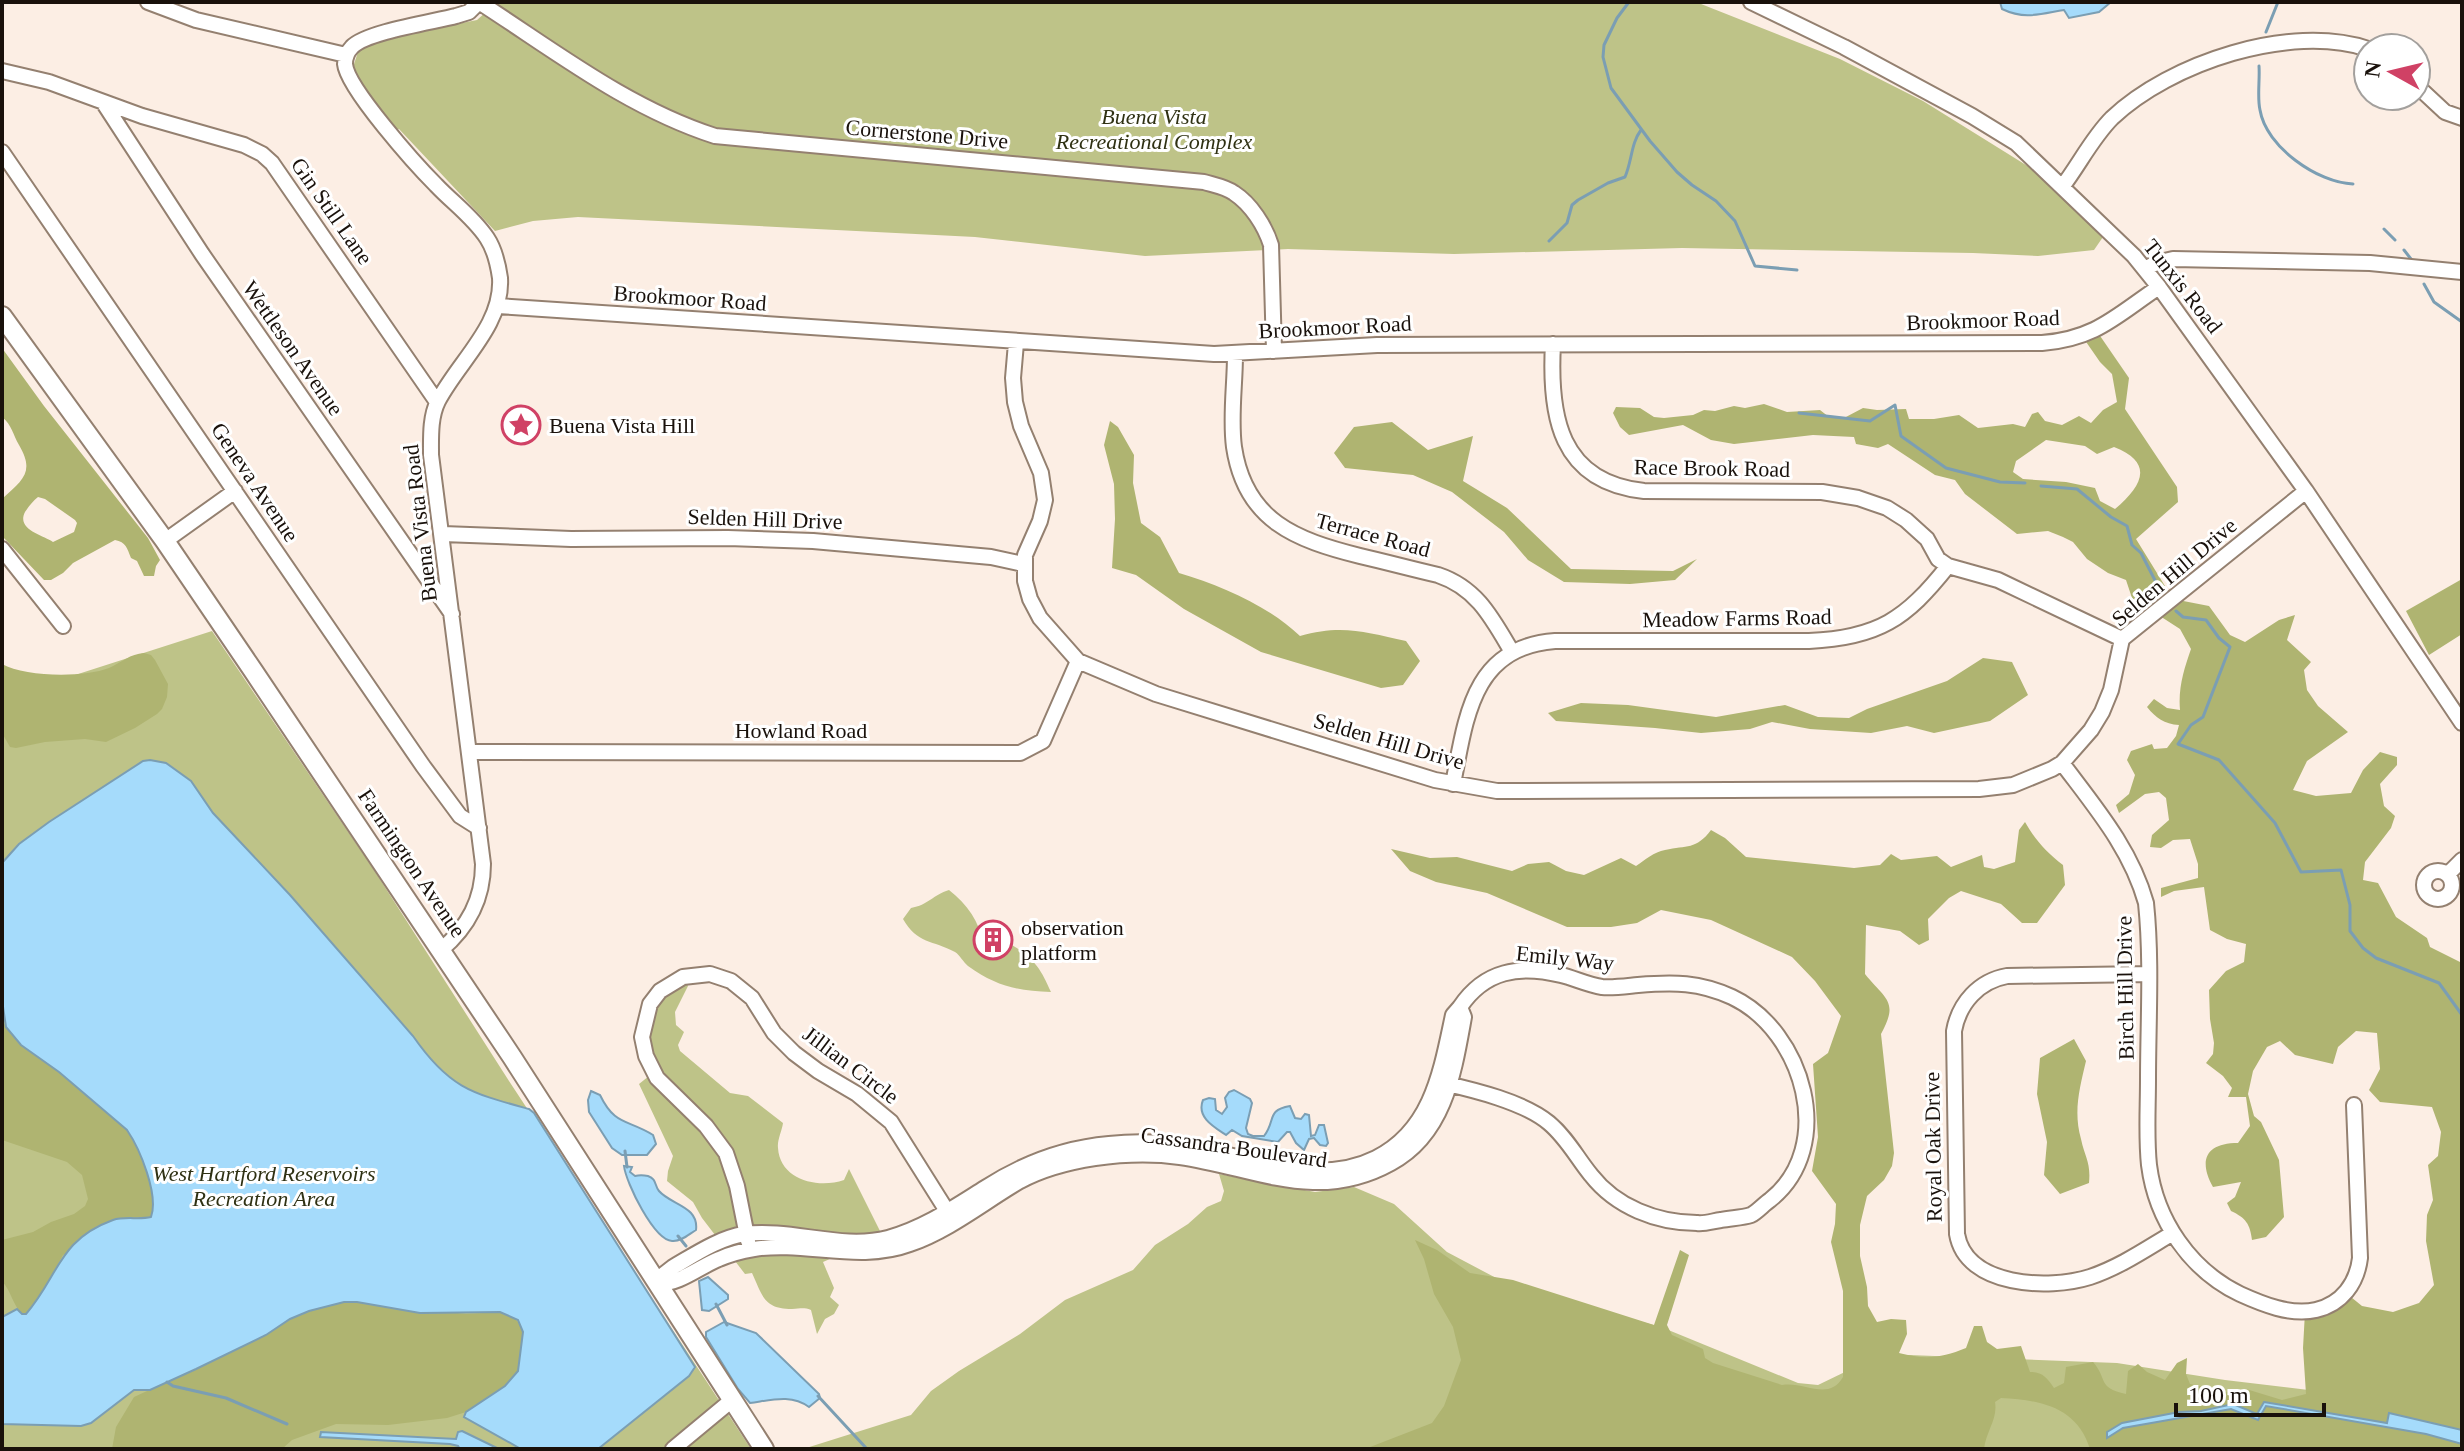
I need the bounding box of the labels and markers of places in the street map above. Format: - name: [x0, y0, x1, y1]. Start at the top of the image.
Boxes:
- place icon: Buena Vista Hill: [500, 404, 542, 446]
- place label: Buena Vista Hill: [549, 413, 695, 438]
- place label: observation platform: [1021, 915, 1124, 965]
- building icon: observation platform: [972, 919, 1014, 961]

